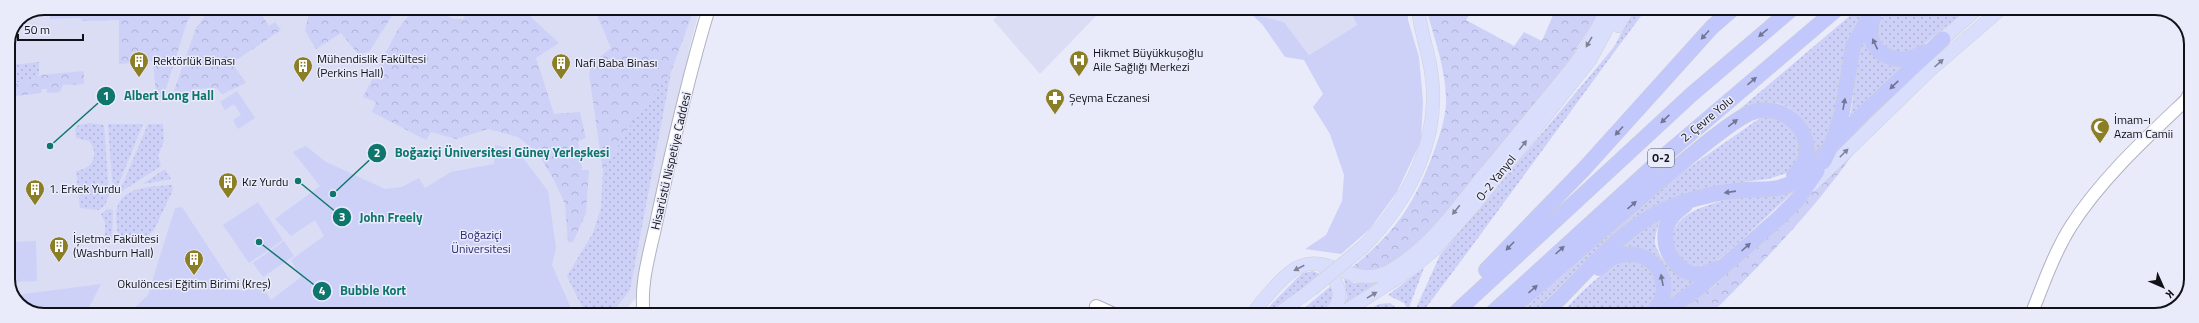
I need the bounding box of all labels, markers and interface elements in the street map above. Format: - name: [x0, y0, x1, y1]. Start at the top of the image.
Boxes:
- scale bar: [18, 16, 83, 42]
- text: 50 m: [24, 20, 50, 39]
- one-way arrow: [1701, 29, 1710, 40]
- one-way arrow: [1758, 29, 1768, 38]
- one-way arrow: [1586, 36, 1593, 48]
- one-way arrow: [1872, 38, 1878, 49]
- place label: Hikmet Büyükkuşoğlu Aile Sağlığı Merkezi: [1093, 43, 1203, 76]
- place label: Mühendislik Fakültesi (Perkins Hall): [317, 49, 426, 82]
- hospital icon: Hikmet Büyükkuşoğlu Aile Sağlığı Merkezi: [1068, 49, 1090, 77]
- building icon: Rektörlük Binası: [128, 50, 150, 78]
- place label: Rektörlük Binası: [153, 51, 235, 70]
- building icon: Nafi Baba Binası: [550, 52, 572, 80]
- place label: Nafi Baba Binası: [575, 53, 657, 72]
- building icon: Mühendislik Fakültesi (Perkins Hall): [292, 55, 314, 83]
- one-way arrow: [1933, 59, 1944, 68]
- one-way arrow: [1746, 76, 1757, 85]
- one-way arrow: [1889, 80, 1899, 90]
- callout: Albert Long Hall: [96, 83, 222, 108]
- text: Albert Long Hall: [124, 85, 214, 105]
- text: 1: [103, 86, 109, 105]
- pharmacy icon: Şeyma Eczanesi: [1044, 87, 1066, 115]
- place label: Şeyma Eczanesi: [1069, 88, 1150, 107]
- street label: Hisarüstü Nispetiye Caddesi: [645, 90, 696, 232]
- street label: 2. Çevre Yolu: [1676, 91, 1737, 146]
- one-way arrow: [1841, 98, 1847, 110]
- place label: İmam-ı Azam Camii: [2114, 110, 2173, 143]
- one-way arrow: [1660, 114, 1670, 124]
- mosque icon: İmam-ı Azam Camii: [2089, 116, 2111, 144]
- one-way arrow: [1728, 119, 1739, 128]
- one-way arrow: [1614, 126, 1623, 136]
- callout: Boğaziçi Üniversitesi Güney Yerleşkesi: [367, 140, 618, 165]
- one-way arrow: [1518, 140, 1527, 151]
- text: Boğaziçi Üniversitesi Güney Yerleşkesi: [395, 142, 609, 162]
- text: 2: [374, 143, 380, 162]
- one-way arrow: [1839, 148, 1849, 158]
- road number: O-2: [1648, 149, 1674, 167]
- street label: O-2 Yanyol: [1471, 150, 1520, 205]
- building icon: Kız Yurdu: [217, 171, 239, 199]
- place label: Kız Yurdu: [242, 172, 288, 191]
- building icon: 1. Erkek Yurdu: [24, 178, 46, 206]
- place label: 1. Erkek Yurdu: [49, 179, 121, 198]
- one-way arrow: [1724, 189, 1736, 195]
- one-way arrow: [1627, 200, 1637, 209]
- one-way arrow: [1452, 204, 1460, 215]
- callout: John Freely: [332, 205, 431, 230]
- text: 3: [339, 207, 345, 226]
- text: John Freely: [360, 207, 423, 227]
- park label: Boğaziçi Üniversitesi: [451, 225, 511, 258]
- place label: İşletme Fakültesi (Washburn Hall): [73, 229, 159, 262]
- building icon: İşletme Fakültesi (Washburn Hall): [48, 235, 70, 263]
- one-way arrow: [1505, 241, 1515, 251]
- one-way arrow: [1741, 243, 1752, 252]
- one-way arrow: [1555, 246, 1564, 255]
- building icon: Okulöncesi Eğitim Birimi (Kreş): [183, 248, 205, 276]
- one-way arrow: [1293, 265, 1305, 271]
- north arrow: [2143, 267, 2183, 307]
- place label: Okulöncesi Eğitim Birimi (Kreş): [117, 274, 271, 293]
- one-way arrow: [1658, 274, 1664, 286]
- callout: Bubble Kort: [312, 278, 414, 303]
- text: Bubble Kort: [340, 280, 406, 300]
- text: 4: [319, 281, 326, 300]
- one-way arrow: [1528, 285, 1539, 294]
- text: K: [2162, 286, 2178, 302]
- one-way arrow: [1366, 291, 1378, 298]

